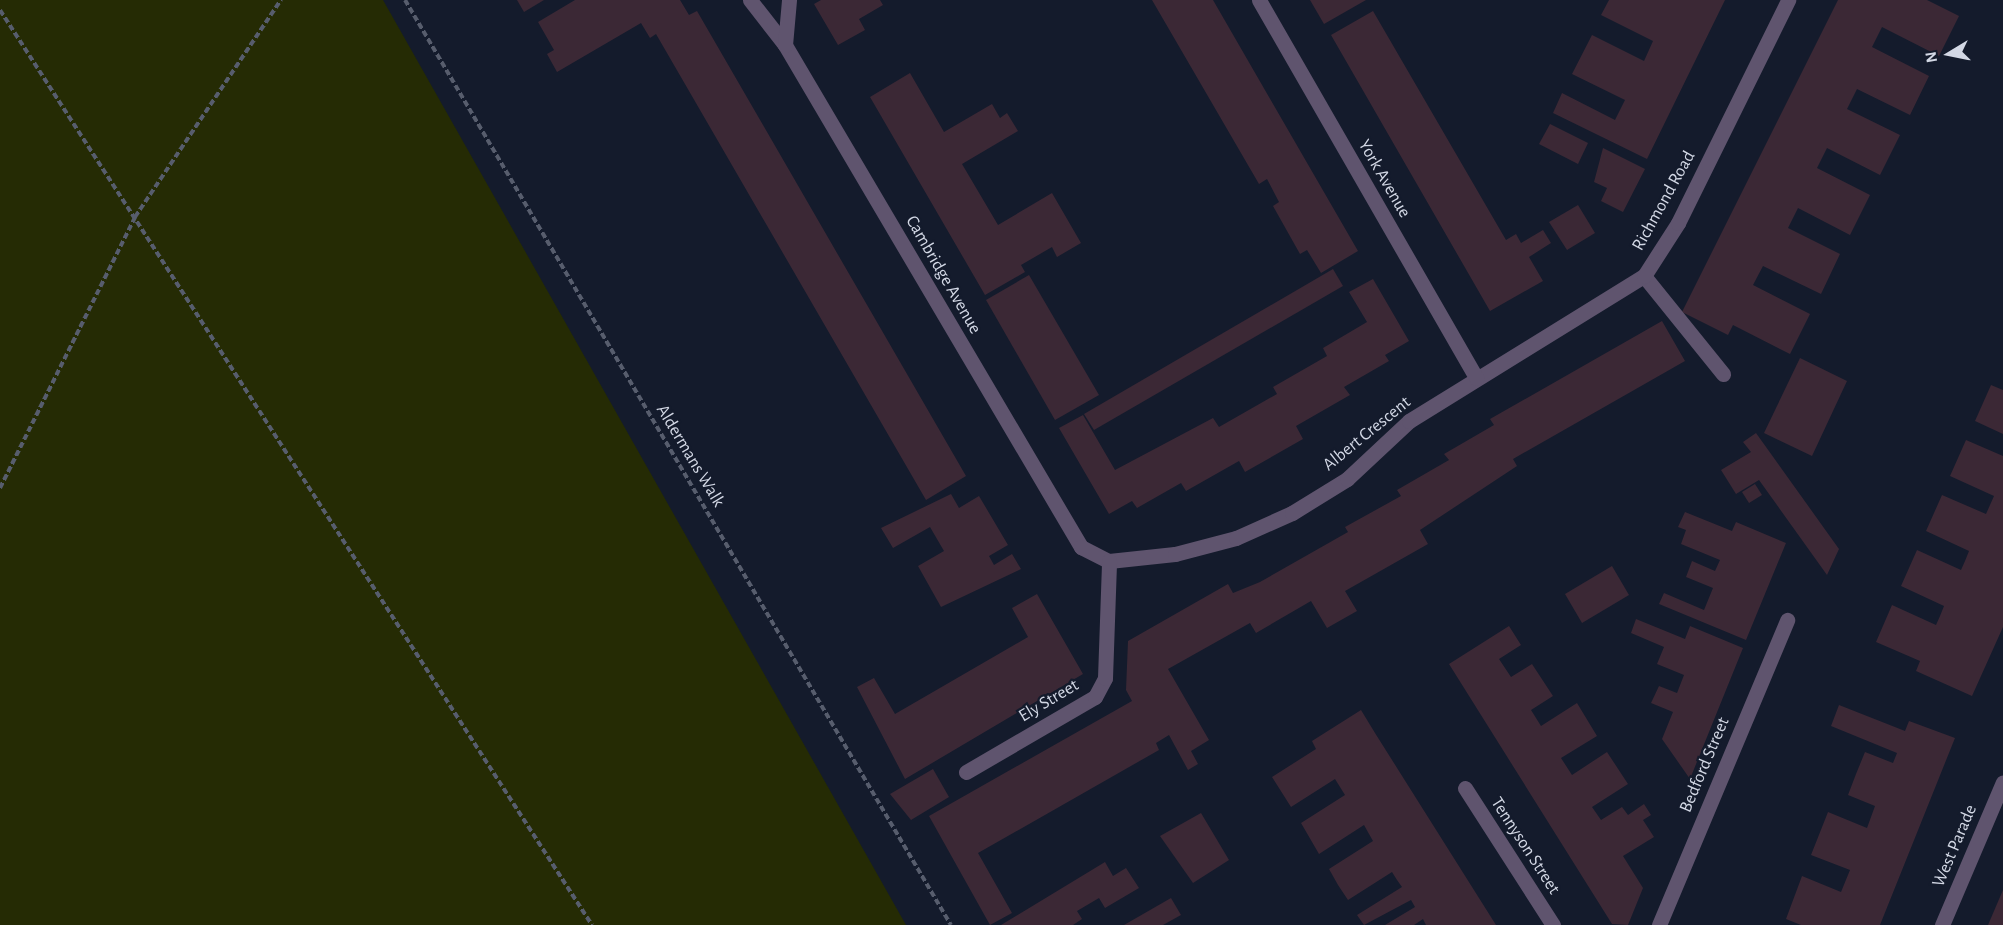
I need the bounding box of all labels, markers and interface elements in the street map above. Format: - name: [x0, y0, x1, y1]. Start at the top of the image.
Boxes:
- north arrow: [1919, 24, 1979, 84]
- text: N: [1922, 50, 1940, 64]
- street label: York Avenue: [1353, 136, 1415, 222]
- street label: Richmond Road: [1628, 147, 1700, 255]
- street label: Cambridge Avenue: [900, 212, 986, 338]
- street label: Albert Crescent: [1319, 392, 1415, 476]
- street label: Aldermans Walk: [651, 401, 729, 511]
- street label: Ely Street: [1015, 675, 1083, 727]
- street label: Bedford Street: [1675, 714, 1735, 816]
- street label: Tennyson Street: [1486, 793, 1564, 899]
- street label: West Parade: [1928, 801, 1982, 891]

